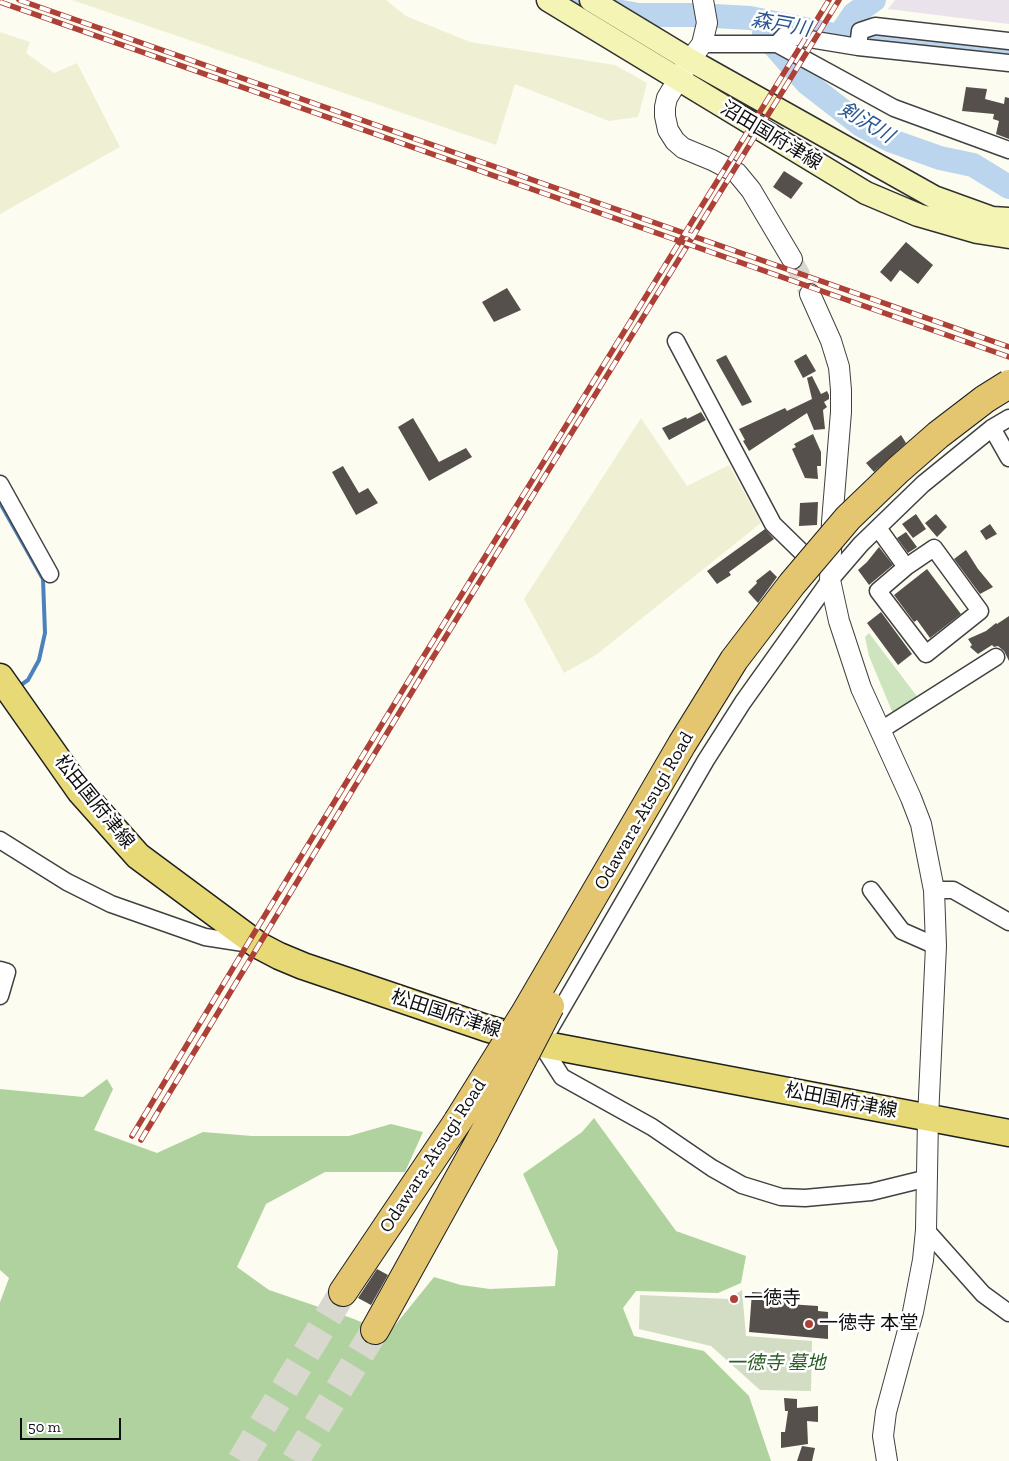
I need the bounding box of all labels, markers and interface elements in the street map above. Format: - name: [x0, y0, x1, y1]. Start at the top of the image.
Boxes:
- water label: 森戸川: [749, 8, 813, 42]
- street label: 沼田国府津線: [716, 97, 826, 175]
- water label: 剣沢川: [834, 97, 898, 149]
- street label: Odawara-Atsugi Road: [589, 728, 699, 894]
- street label: 松田国府津線: [49, 751, 139, 853]
- street label: 松田国府津線: [388, 986, 504, 1042]
- street label: Odawara-Atsugi Road: [375, 1075, 491, 1237]
- street label: 松田国府津線: [783, 1079, 899, 1123]
- place label: 一徳寺: [744, 1288, 801, 1310]
- marker: 一徳寺: [728, 1293, 740, 1305]
- place label: 一徳寺 本堂: [819, 1313, 918, 1335]
- marker: 一徳寺 本堂: [803, 1318, 815, 1330]
- park label: 一徳寺 墓地: [726, 1353, 826, 1375]
- scale bar: [22, 1408, 124, 1440]
- text: 50 m: [28, 1418, 61, 1436]

